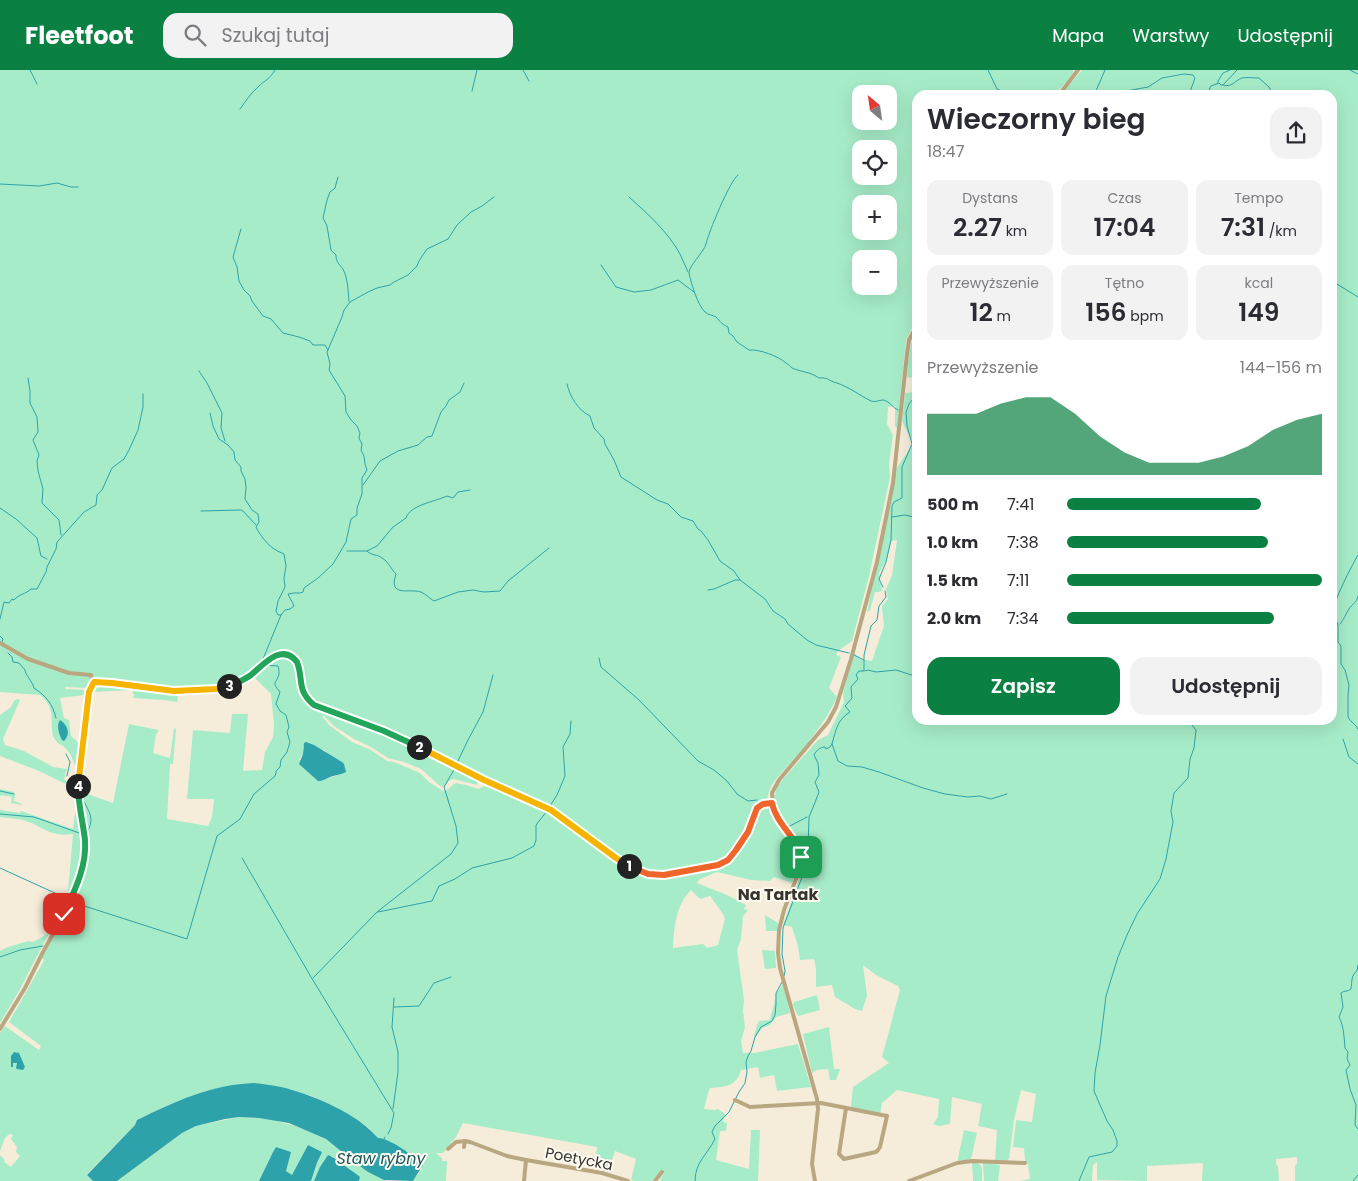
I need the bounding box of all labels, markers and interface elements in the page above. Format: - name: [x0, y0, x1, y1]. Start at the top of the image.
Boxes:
- search box: [163, 13, 513, 58]
- text: Fleetfoot: [25, 19, 133, 52]
- icon: search: [181, 21, 209, 49]
- text: Szukaj tutaj: [221, 22, 329, 49]
- text: Mapa: [1052, 23, 1104, 48]
- text: Warstwy: [1132, 23, 1209, 48]
- text: Udostępnij: [1237, 23, 1333, 48]
- north arrow: [852, 85, 898, 130]
- map controls: [852, 85, 897, 295]
- text: Wieczorny bieg: [927, 100, 1145, 139]
- button: share: [1270, 107, 1322, 159]
- button: locate: [852, 140, 897, 185]
- text: 18:47: [927, 140, 964, 163]
- text: Dystans: [962, 188, 1018, 208]
- text: Czas: [1108, 188, 1141, 208]
- text: Tempo: [1234, 188, 1283, 208]
- button: +: [852, 195, 897, 240]
- text: 2.27: [953, 210, 1002, 245]
- text: 17:04: [1093, 210, 1156, 245]
- text: 7:31: [1221, 210, 1265, 245]
- text: km: [1002, 221, 1027, 241]
- text: /km: [1265, 221, 1297, 241]
- button: −: [852, 250, 897, 295]
- text: Przewyższenie: [941, 273, 1039, 293]
- text: Tętno: [1105, 273, 1144, 293]
- text: kcal: [1245, 273, 1273, 293]
- text: 12: [969, 295, 993, 330]
- text: 156: [1085, 295, 1127, 330]
- text: 149: [1238, 295, 1279, 330]
- text: m: [993, 306, 1011, 326]
- text: bpm: [1127, 306, 1164, 326]
- text: Przewyższenie: [927, 356, 1039, 379]
- text: 144–156 m: [1240, 356, 1322, 379]
- text: 500 m: [927, 493, 979, 516]
- text: 7:41: [1007, 493, 1034, 516]
- text: 1.0 km: [927, 531, 978, 554]
- text: 7:38: [1007, 531, 1039, 554]
- text: 1.5 km: [927, 569, 978, 592]
- text: 7:11: [1007, 569, 1029, 592]
- text: 2.0 km: [927, 607, 981, 630]
- text: 7:34: [1007, 607, 1039, 630]
- button: Zapisz: [927, 657, 1120, 715]
- button: Udostępnij: [1130, 657, 1322, 715]
- pin: 3: [216, 674, 242, 698]
- text: 3: [225, 676, 234, 696]
- pin: 2: [406, 734, 432, 760]
- text: 2: [416, 737, 424, 757]
- pin: 4: [66, 774, 90, 798]
- text: 4: [74, 776, 83, 796]
- pin: [780, 836, 822, 878]
- icon: arrive: [787, 843, 815, 871]
- pin: 1: [616, 854, 642, 878]
- text: 1: [627, 856, 632, 876]
- district label: Na Tartak: [738, 883, 818, 906]
- pin: [43, 893, 85, 935]
- icon: check: [50, 900, 78, 928]
- street label: Poetycka: [543, 1142, 615, 1175]
- water label: Staw rybny: [337, 1147, 426, 1170]

